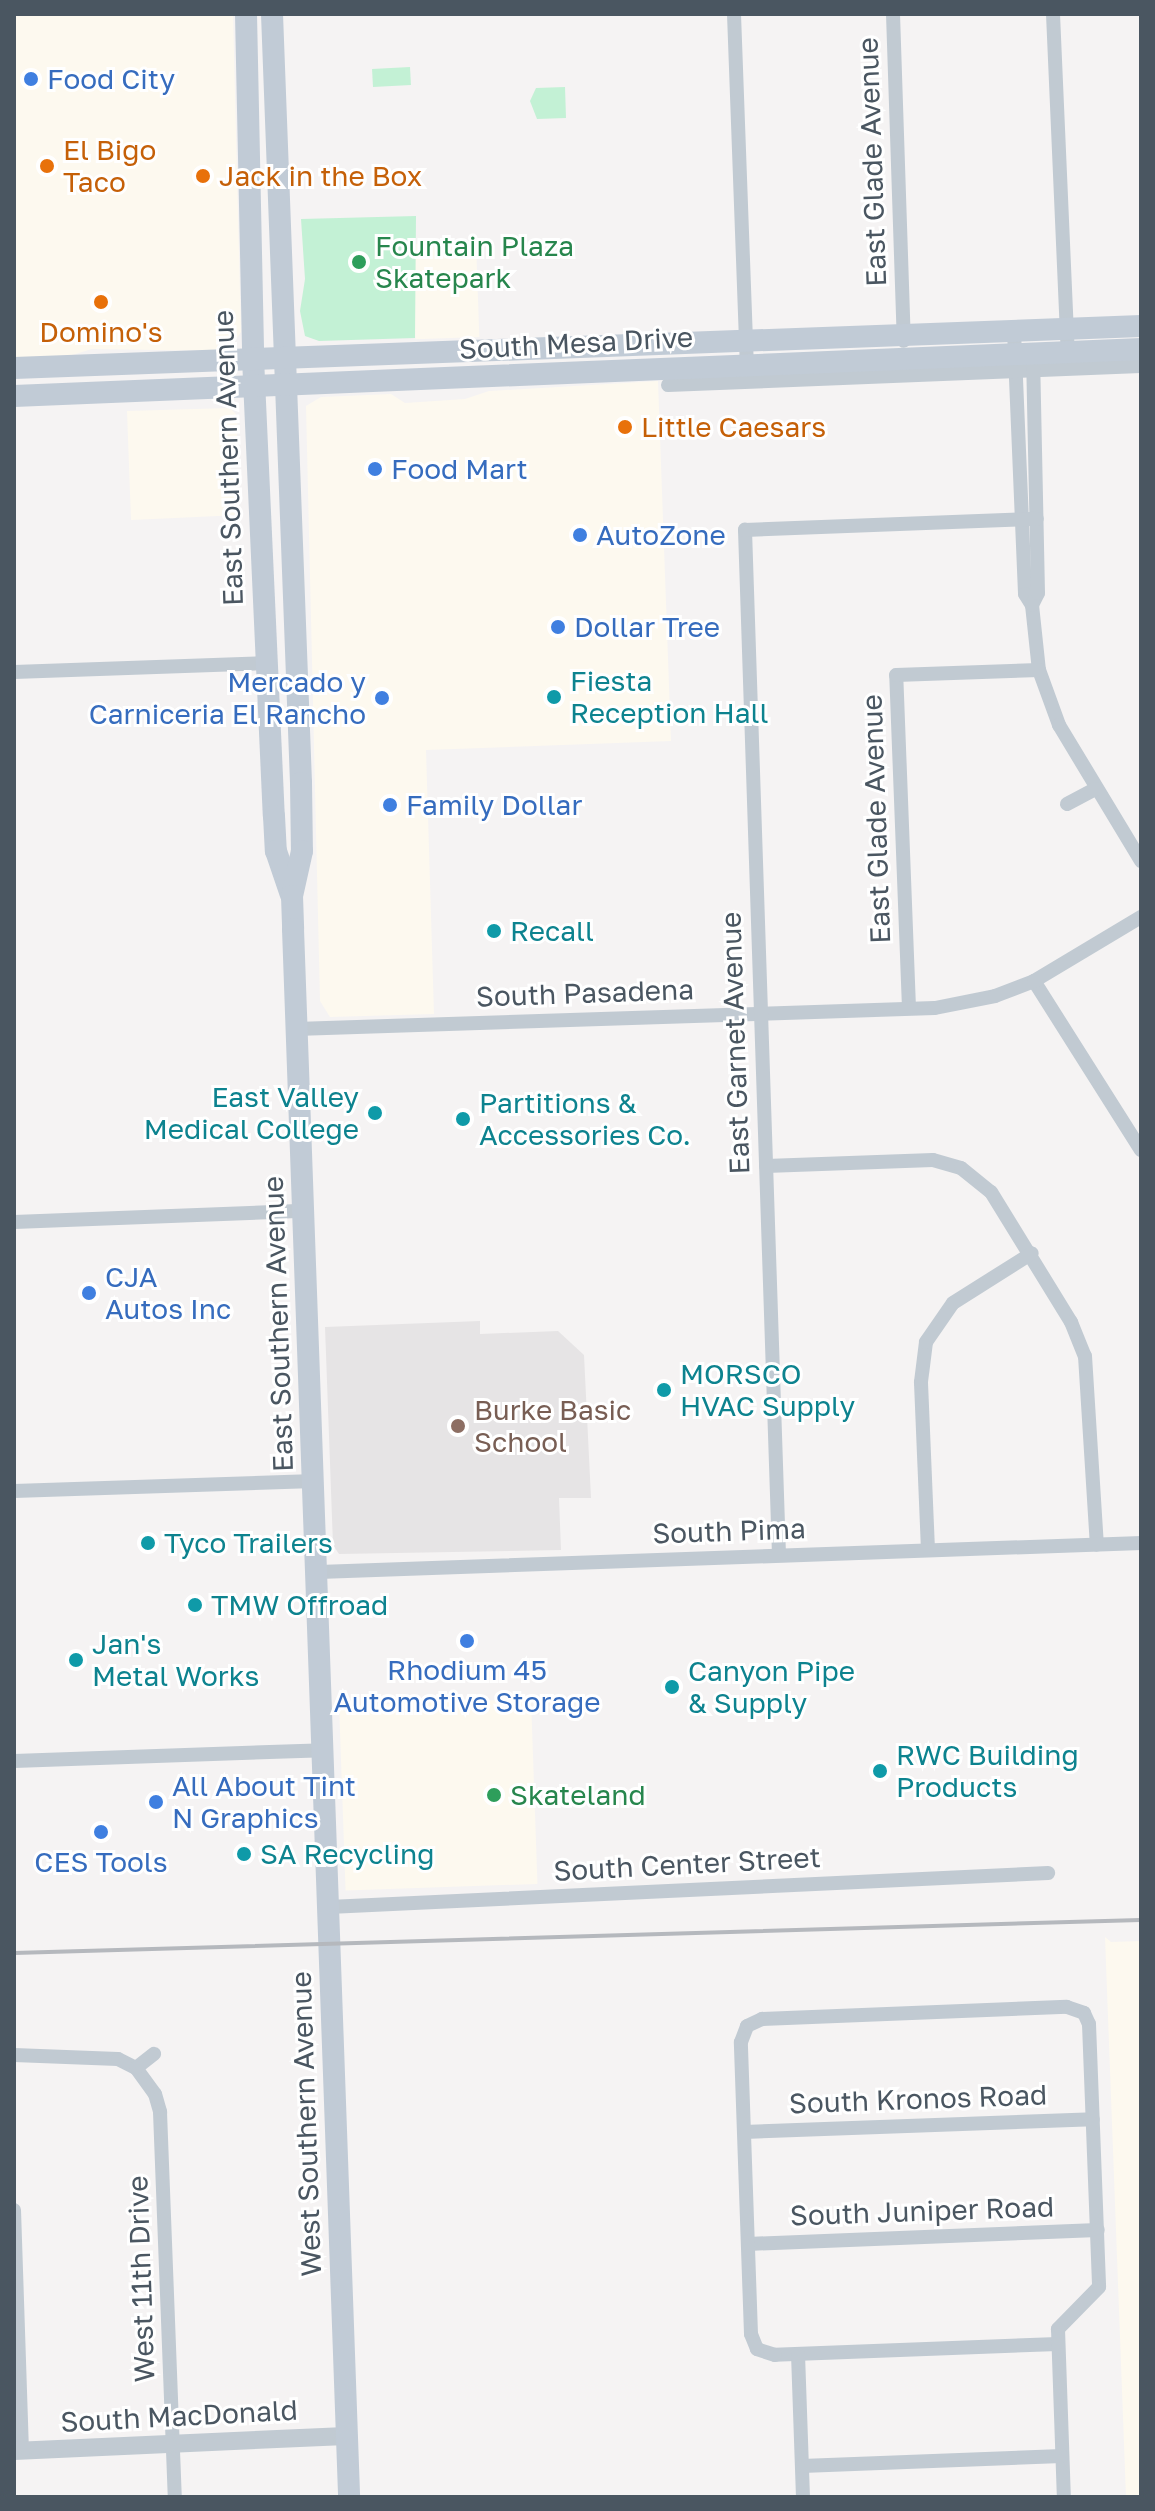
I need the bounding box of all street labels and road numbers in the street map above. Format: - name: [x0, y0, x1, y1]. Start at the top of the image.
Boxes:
- street label: East Glade Avenue: [851, 37, 893, 287]
- street label: East Southern Avenue: [206, 310, 250, 606]
- street label: South Mesa Drive: [458, 320, 694, 366]
- street label: East Glade Avenue: [855, 694, 897, 944]
- street label: East Garnet Avenue: [714, 911, 756, 1175]
- street label: South Pasadena: [475, 972, 695, 1014]
- street label: East Southern Avenue: [256, 1176, 300, 1472]
- street label: South Pima: [652, 1512, 806, 1550]
- street label: South Center Street: [553, 1840, 821, 1888]
- street label: West Southern Avenue: [284, 1971, 328, 2277]
- street label: South Kronos Road: [788, 2078, 1048, 2120]
- street label: West 11th Drive: [121, 2175, 161, 2383]
- street label: South Juniper Road: [789, 2190, 1055, 2232]
- street label: South MacDonald: [59, 2393, 299, 2439]

